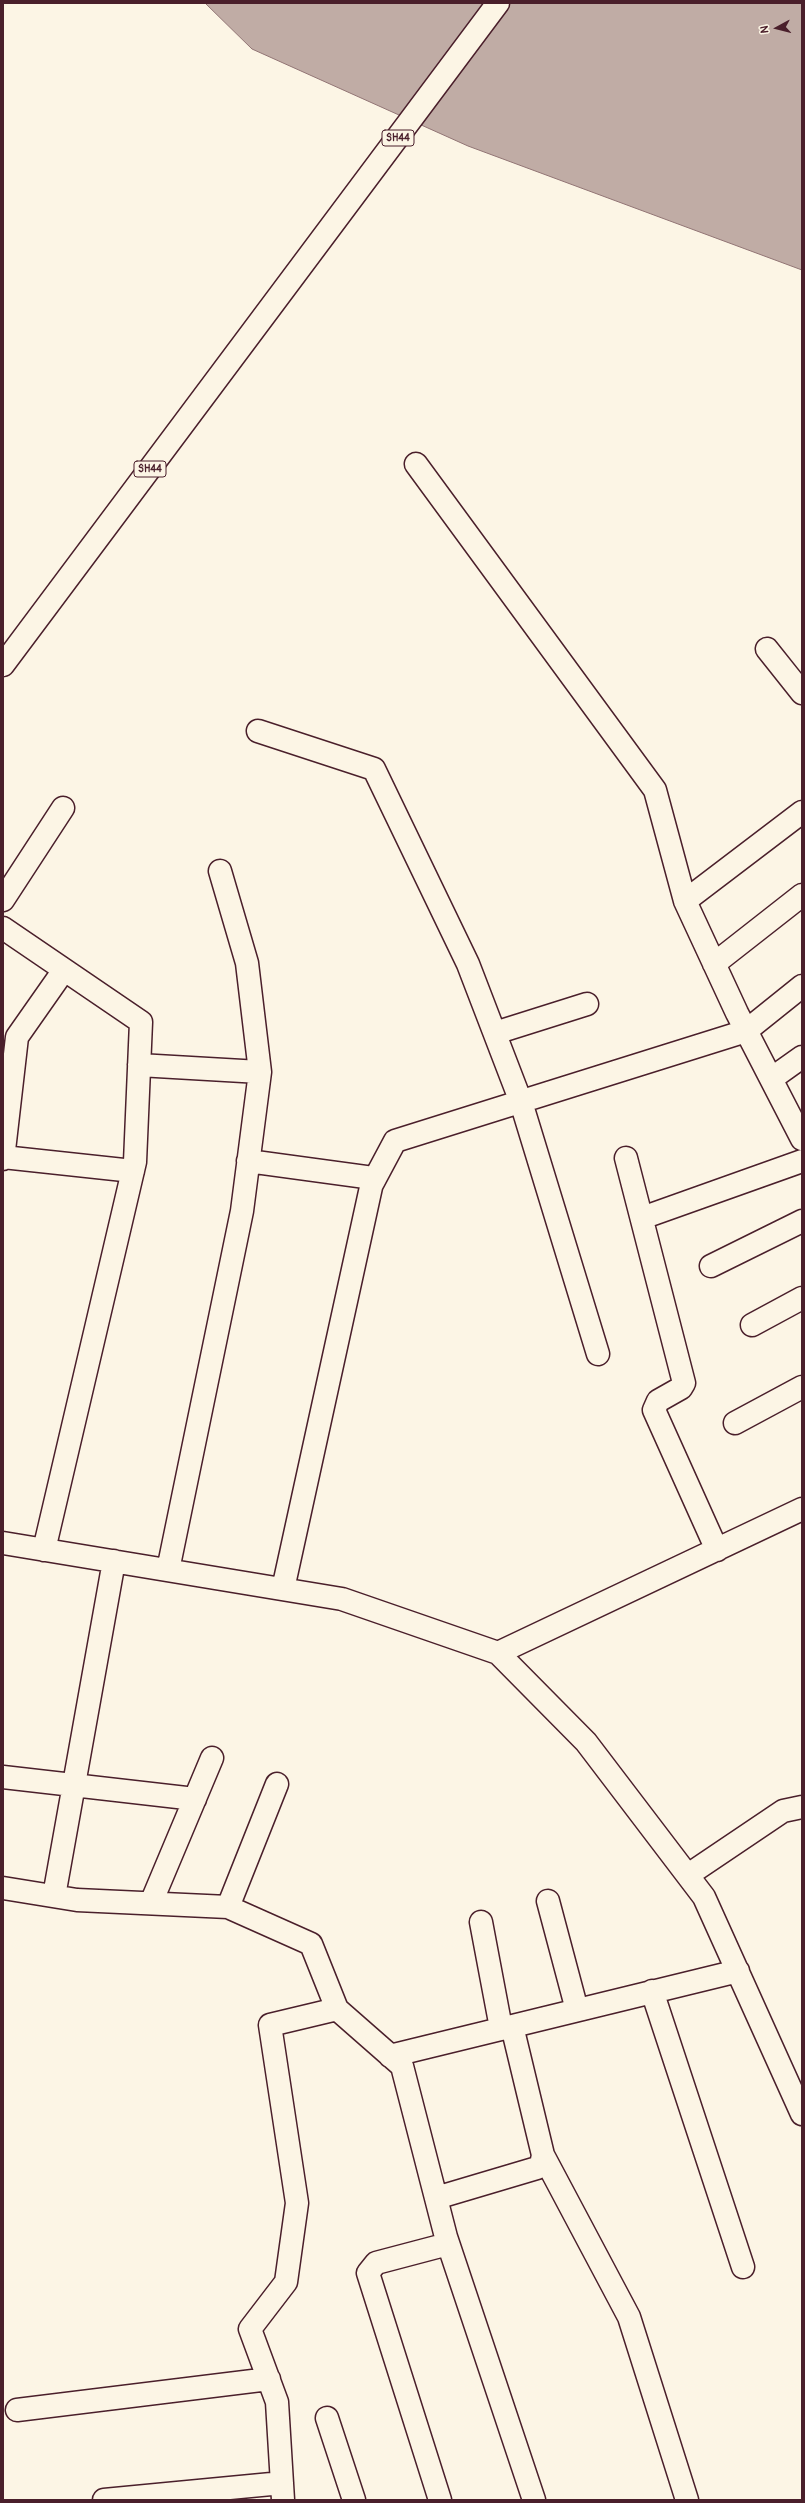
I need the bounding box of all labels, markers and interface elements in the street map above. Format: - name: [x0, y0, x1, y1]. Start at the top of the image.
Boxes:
- north arrow: [757, 8, 797, 48]
- text: N: [758, 25, 771, 34]
- road number: SH44: [382, 130, 414, 146]
- road number: SH44: [134, 461, 166, 477]

